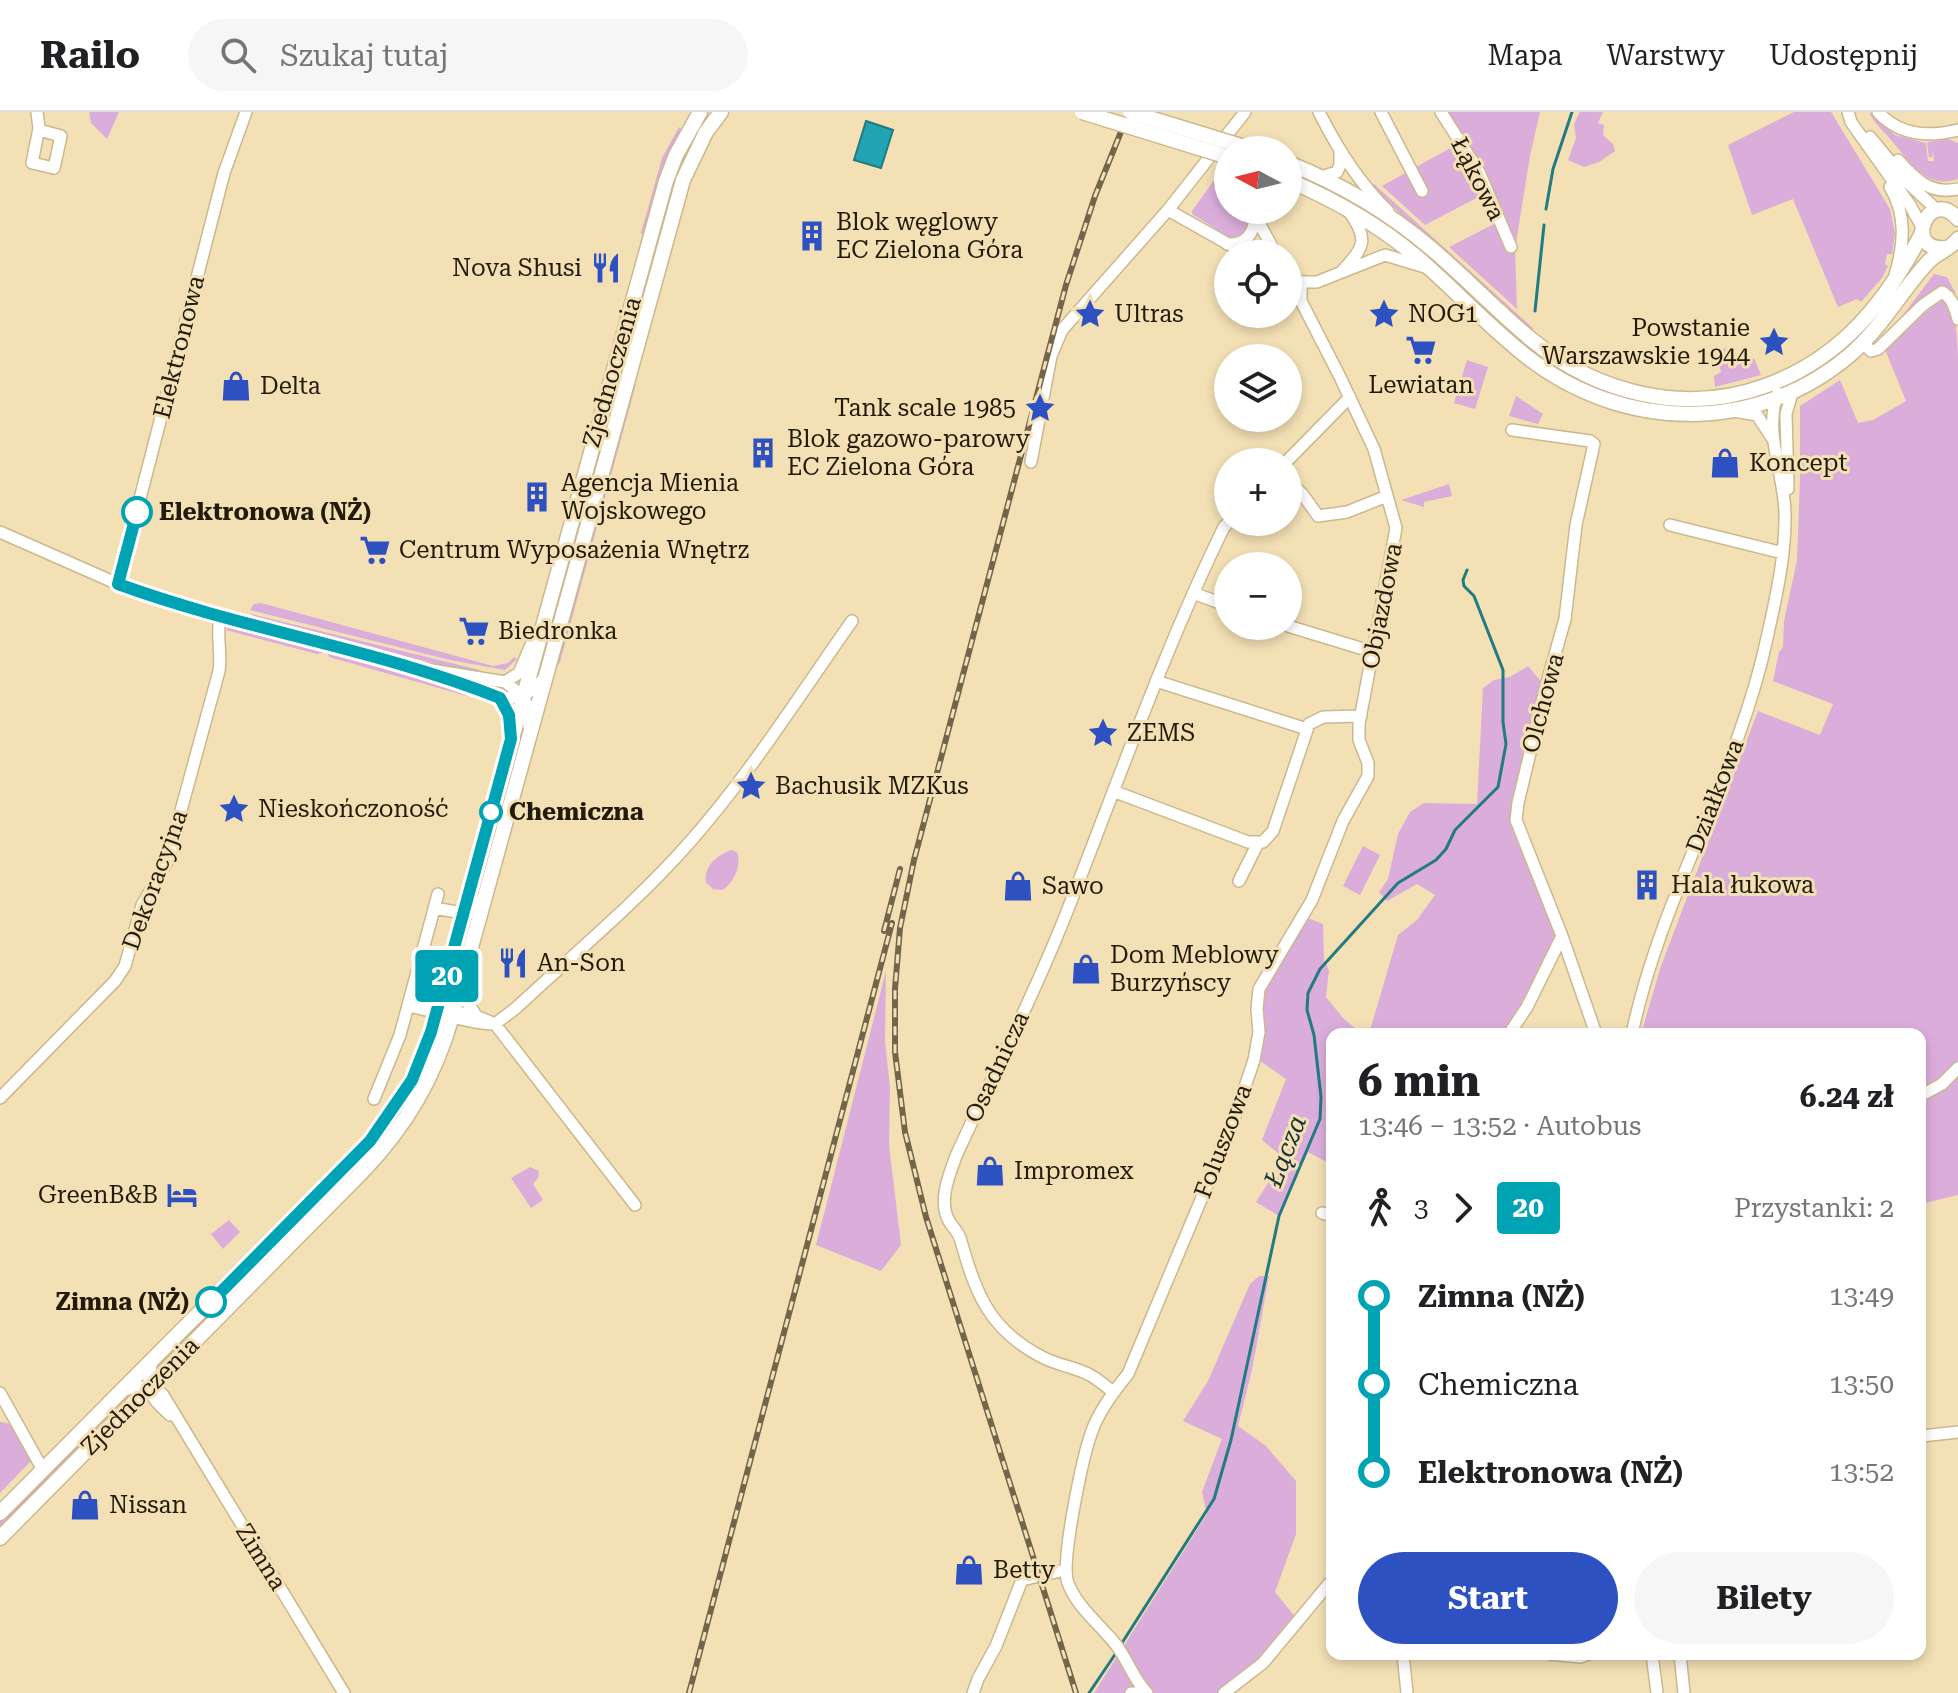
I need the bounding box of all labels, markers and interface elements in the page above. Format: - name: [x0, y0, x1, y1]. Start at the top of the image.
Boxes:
- search box: [188, 19, 748, 91]
- text: Railo: [40, 33, 140, 77]
- icon: search: [216, 33, 260, 77]
- text: Szukaj tutaj: [280, 38, 448, 73]
- text: Mapa: [1488, 39, 1562, 72]
- text: Warstwy: [1606, 39, 1725, 72]
- text: Udostępnij: [1769, 39, 1918, 72]
- street label: Łąkowa: [1445, 133, 1511, 225]
- north arrow: [1214, 136, 1302, 224]
- map controls: [1214, 136, 1302, 640]
- place label: Blok węglowy EC Zielona Góra: [836, 208, 1023, 264]
- building icon: Blok węglowy EC Zielona Góra: [795, 219, 829, 253]
- button: locate: [1214, 240, 1302, 328]
- restaurant icon: Nova Shusi: [589, 251, 623, 285]
- place label: Nova Shusi: [452, 254, 582, 282]
- street label: Elektronowa: [148, 273, 210, 421]
- street label: Zjednoczenia: [577, 294, 647, 450]
- place icon: Ultras: [1073, 297, 1107, 331]
- place icon: NOG1: [1367, 297, 1401, 331]
- place label: Ultras: [1114, 300, 1184, 328]
- place label: NOG1: [1408, 300, 1478, 328]
- place label: Powstanie Warszawskie 1944: [1542, 314, 1751, 370]
- place icon: Powstanie Warszawskie 1944: [1757, 325, 1791, 359]
- supermarket icon: Lewiatan: [1404, 333, 1438, 367]
- button: layers: [1214, 344, 1302, 432]
- shop icon: Delta: [219, 369, 253, 403]
- place label: Lewiatan: [1368, 371, 1474, 399]
- place label: Delta: [260, 372, 321, 400]
- place icon: Tank scale 1985: [1023, 391, 1057, 425]
- place label: Tank scale 1985: [834, 394, 1016, 422]
- place label: Blok gazowo-parowy EC Zielona Góra: [787, 425, 1031, 481]
- building icon: Blok gazowo-parowy EC Zielona Góra: [746, 436, 780, 470]
- shop icon: Koncept: [1708, 446, 1742, 480]
- button: +: [1214, 448, 1302, 536]
- place label: Koncept: [1749, 449, 1847, 477]
- place label: Agencja Mienia Wojskowego: [561, 469, 739, 525]
- building icon: Agencja Mienia Wojskowego: [520, 480, 554, 514]
- marker: Elektronowa (NŻ): [122, 497, 152, 527]
- place label: Elektronowa (NŻ): [159, 497, 371, 526]
- supermarket icon: Centrum Wyposażenia Wnętrz: [358, 533, 392, 567]
- place label: Centrum Wyposażenia Wnętrz: [399, 536, 749, 564]
- street label: Objazdowa: [1356, 541, 1408, 671]
- button: −: [1214, 552, 1302, 640]
- supermarket icon: Biedronka: [457, 614, 491, 648]
- place label: Biedronka: [498, 617, 617, 645]
- street label: Olchowa: [1516, 650, 1570, 756]
- place icon: ZEMS: [1086, 716, 1120, 750]
- place label: ZEMS: [1127, 719, 1195, 747]
- street label: Działkowa: [1681, 735, 1749, 857]
- place icon: Bachusik MZKus: [734, 769, 768, 803]
- place label: Bachusik MZKus: [775, 772, 969, 800]
- place icon: Nieskończoność: [217, 792, 251, 826]
- place label: Nieskończoność: [258, 795, 449, 823]
- place label: Chemiczna: [509, 798, 644, 826]
- marker: Chemiczna: [480, 801, 502, 823]
- street label: Dekoracyjna: [117, 806, 193, 954]
- building icon: Hala łukowa: [1630, 868, 1664, 902]
- shop icon: Sawo: [1001, 869, 1035, 903]
- place label: Hala łukowa: [1671, 871, 1814, 899]
- place label: Sawo: [1042, 872, 1104, 900]
- place label: Dom Meblowy Burzyńscy: [1110, 941, 1280, 997]
- restaurant icon: An-Son: [496, 946, 530, 980]
- place label: An-Son: [537, 949, 625, 977]
- line badge: 20: [411, 950, 483, 1002]
- shop icon: Dom Meblowy Burzyńscy: [1069, 952, 1103, 986]
- text: 20: [431, 959, 463, 992]
- street label: Osadnicza: [959, 1007, 1035, 1127]
- text: 6 min: [1358, 1055, 1480, 1107]
- text: 6.24 zł: [1800, 1079, 1894, 1114]
- street label: Foluszowa: [1188, 1080, 1258, 1202]
- water label: Łącza: [1257, 1111, 1312, 1192]
- text: 13:46 – 13:52 · Autobus: [1358, 1111, 1641, 1141]
- shop icon: Impromex: [973, 1154, 1007, 1188]
- place label: Impromex: [1014, 1157, 1134, 1185]
- hotel icon: GreenB&B: [165, 1178, 199, 1212]
- place label: GreenB&B: [38, 1181, 158, 1209]
- icon: walk: [1358, 1186, 1402, 1230]
- icon: forward: [1441, 1186, 1485, 1230]
- text: 20: [1513, 1191, 1544, 1224]
- text: 3: [1414, 1193, 1429, 1223]
- text: Przystanki: 2: [1734, 1193, 1894, 1223]
- text: Zimna (NŻ): [1418, 1279, 1585, 1314]
- text: 13:49: [1829, 1281, 1894, 1311]
- place label: Zimna (NŻ): [56, 1287, 189, 1316]
- marker: Zimna (NŻ): [196, 1287, 226, 1317]
- street label: Zjednoczenia: [75, 1331, 205, 1461]
- text: Chemiczna: [1418, 1367, 1579, 1402]
- text: 13:50: [1829, 1369, 1894, 1399]
- text: Elektronowa (NŻ): [1418, 1455, 1683, 1490]
- text: 13:52: [1829, 1457, 1894, 1487]
- shop icon: Nissan: [68, 1488, 102, 1522]
- place label: Nissan: [109, 1491, 187, 1519]
- street label: Zimna: [230, 1519, 292, 1595]
- button: Start: [1358, 1552, 1618, 1644]
- button: Bilety: [1634, 1552, 1894, 1644]
- shop icon: Betty: [952, 1553, 986, 1587]
- place label: Betty: [993, 1556, 1056, 1584]

